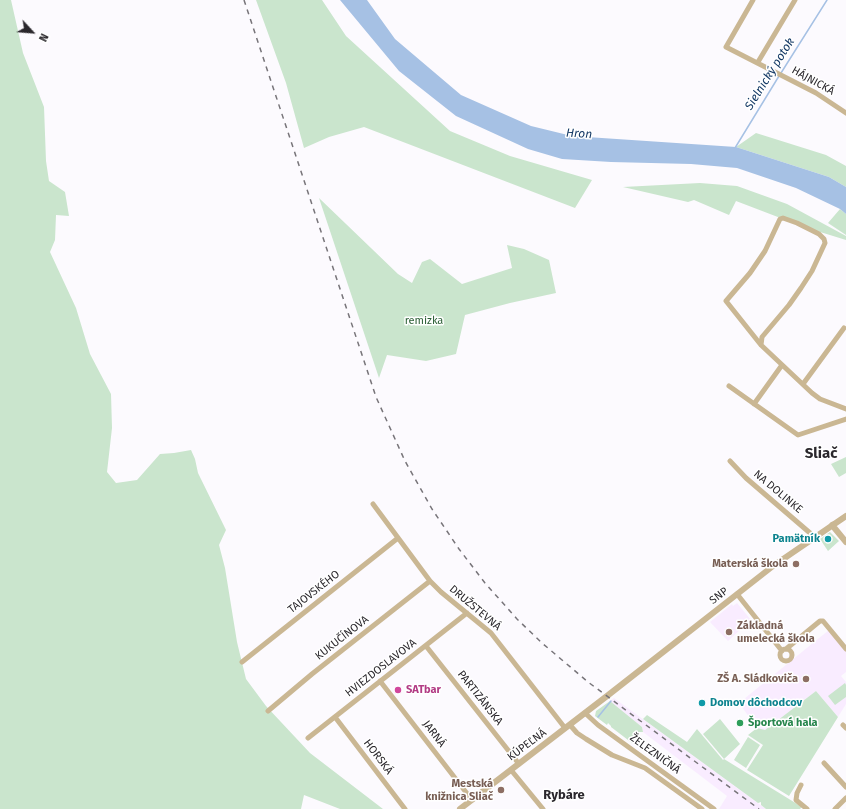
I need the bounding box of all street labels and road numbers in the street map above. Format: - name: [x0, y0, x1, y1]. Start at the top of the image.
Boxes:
- street label: HÁJNICKÁ: [789, 64, 837, 98]
- street label: NA DOLINKE: [751, 468, 805, 516]
- street label: TAJOVSKÉHO: [286, 568, 342, 616]
- street label: DRUŽSTEVNÁ: [446, 582, 504, 634]
- street label: SNP: [707, 585, 731, 607]
- street label: KUKUČÍNOVA: [313, 613, 371, 663]
- street label: HVIEZDOSLAVOVA: [343, 636, 419, 700]
- street label: PARTIZÁNSKA: [455, 668, 505, 728]
- street label: JARNÁ: [420, 718, 448, 750]
- street label: KÚPEĽNÁ: [505, 726, 549, 764]
- street label: ŽELEZNIČNÁ: [627, 731, 683, 777]
- street label: HORSKÁ: [361, 737, 395, 777]

